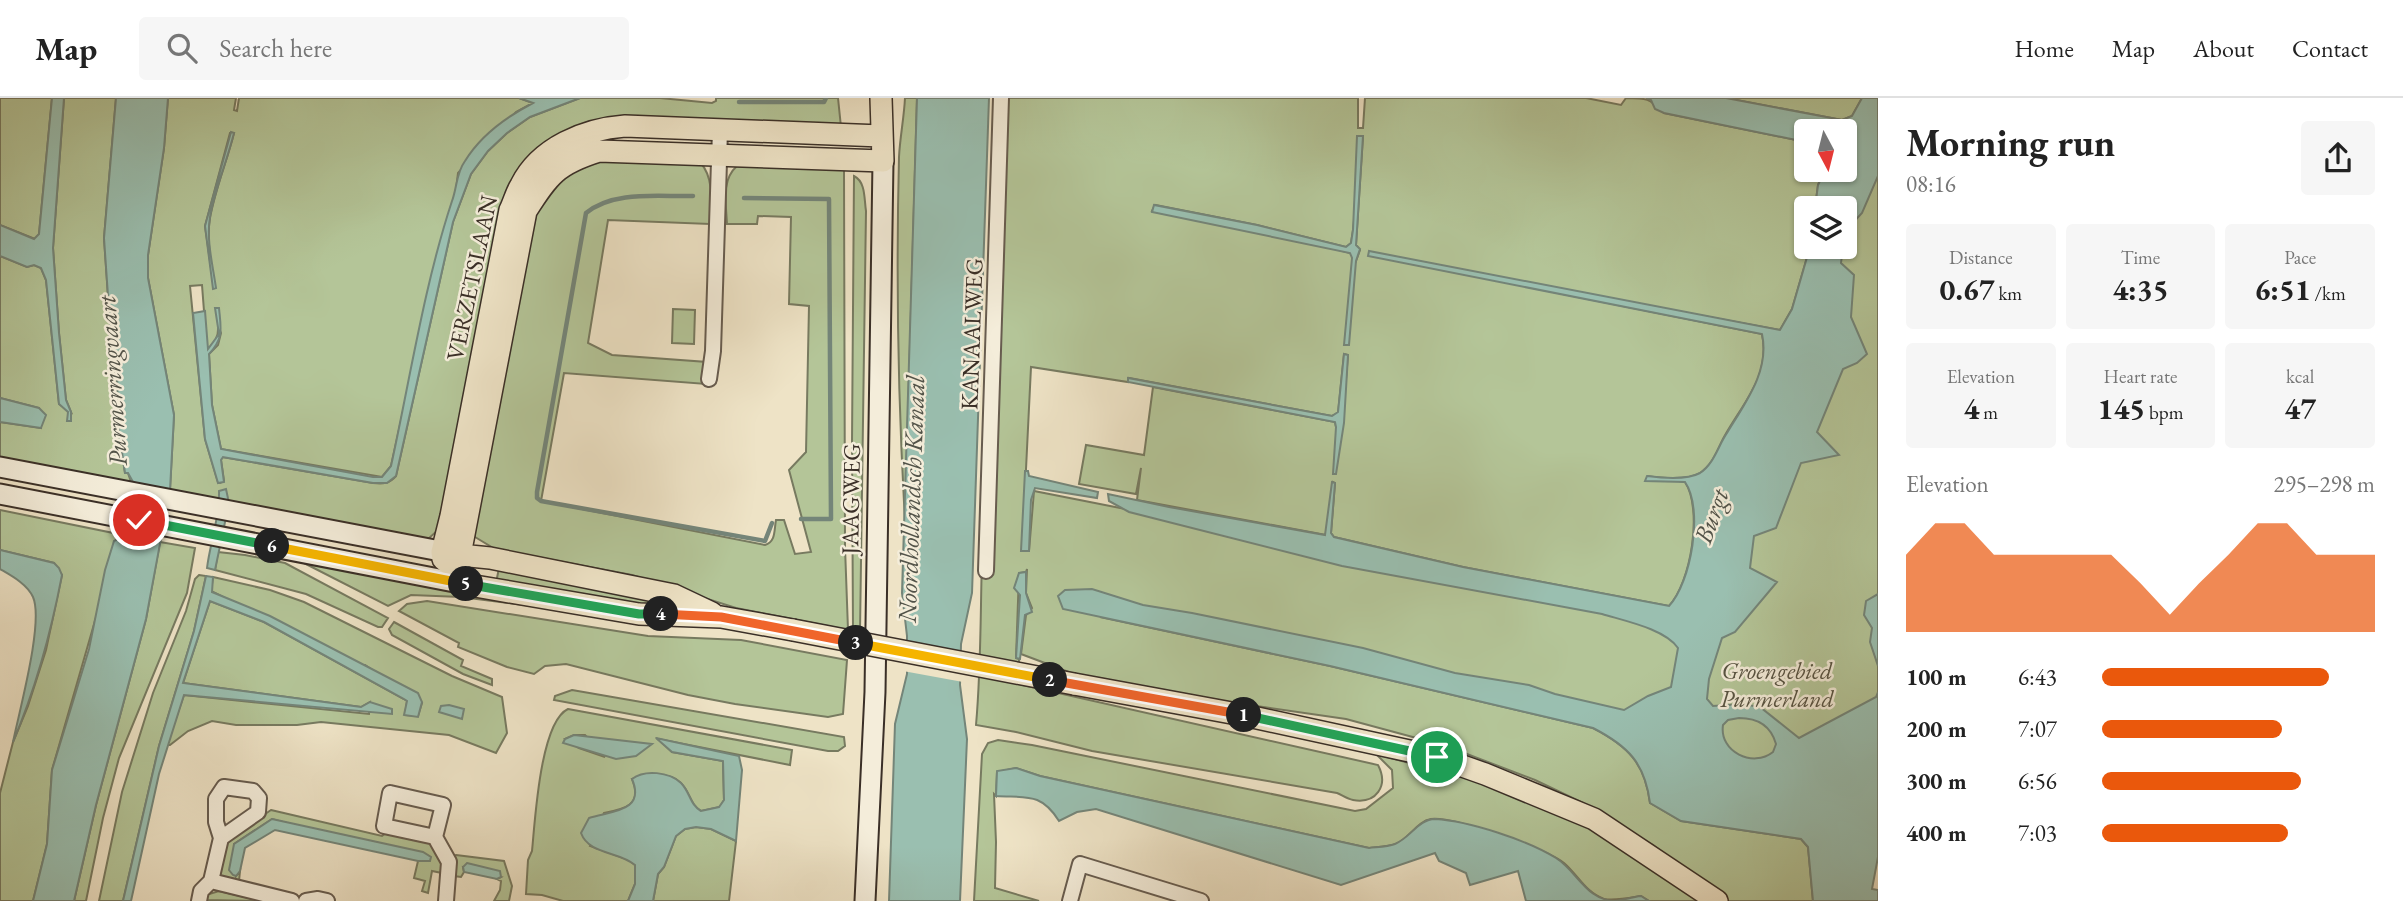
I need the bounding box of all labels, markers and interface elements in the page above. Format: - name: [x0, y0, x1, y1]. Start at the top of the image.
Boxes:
- search box: [139, 17, 629, 80]
- text: Map: [35, 27, 97, 70]
- icon: search: [163, 29, 201, 67]
- text: Search here: [219, 31, 332, 65]
- text: Home: [2014, 33, 2074, 64]
- text: Map: [2112, 33, 2155, 64]
- text: About: [2193, 33, 2254, 64]
- text: Contact: [2292, 33, 2368, 64]
- text: Morning run: [1906, 118, 2115, 167]
- north arrow: [1794, 119, 1857, 182]
- map controls: [1794, 119, 1857, 259]
- button: share: [2301, 121, 2375, 195]
- text: 08:16: [1906, 169, 1956, 199]
- street label: VERZETSLAAN: [439, 192, 504, 363]
- button: layers: [1794, 196, 1857, 259]
- text: Distance: [1949, 245, 2013, 270]
- text: Time: [2121, 245, 2160, 270]
- text: Pace: [2284, 245, 2316, 270]
- street label: KANAALWEG: [953, 257, 990, 411]
- text: 0.67: [1940, 270, 1995, 309]
- text: 4:35: [2112, 270, 2169, 309]
- text: 6:51: [2255, 270, 2311, 309]
- text: km: [1995, 281, 2022, 306]
- text: /km: [2311, 281, 2346, 306]
- water label: Purmerringvaart: [89, 293, 135, 468]
- text: Elevation: [1947, 364, 2015, 389]
- text: Heart rate: [2104, 364, 2177, 389]
- text: kcal: [2286, 364, 2314, 389]
- water label: Noordhollandsch Kanaal: [890, 374, 932, 624]
- text: 4: [1964, 389, 1979, 428]
- text: 145: [2098, 389, 2145, 428]
- text: 47: [2284, 389, 2316, 428]
- text: m: [1979, 400, 1998, 425]
- text: bpm: [2145, 400, 2183, 425]
- street label: JAAGWEG: [834, 443, 867, 557]
- text: Elevation: [1906, 469, 1989, 499]
- text: 295–298 m: [2274, 469, 2375, 499]
- water label: Burgt: [1685, 483, 1737, 549]
- pin: [109, 490, 169, 550]
- icon: check: [120, 501, 158, 539]
- pin: 6: [254, 528, 290, 564]
- text: 6: [266, 533, 277, 558]
- pin: 5: [448, 566, 484, 602]
- text: 5: [460, 571, 471, 596]
- pin: 4: [644, 596, 678, 632]
- text: 4: [655, 601, 666, 626]
- pin: 3: [838, 626, 874, 660]
- text: 3: [850, 630, 861, 655]
- park label: Groengebied Purmerland: [1720, 655, 1835, 714]
- pin: 2: [1032, 662, 1068, 698]
- text: 100 m: [1906, 662, 1967, 692]
- text: 6:43: [2018, 662, 2057, 692]
- text: 2: [1044, 667, 1055, 692]
- pin: 1: [1226, 698, 1262, 732]
- text: 1: [1238, 702, 1249, 727]
- text: 200 m: [1906, 714, 1967, 744]
- text: 7:07: [2018, 714, 2057, 744]
- pin: [1407, 727, 1467, 787]
- icon: arrive: [1418, 738, 1456, 776]
- text: 300 m: [1906, 766, 1967, 796]
- text: 6:56: [2018, 766, 2057, 796]
- text: 400 m: [1906, 818, 1967, 848]
- text: 7:03: [2018, 818, 2057, 848]

